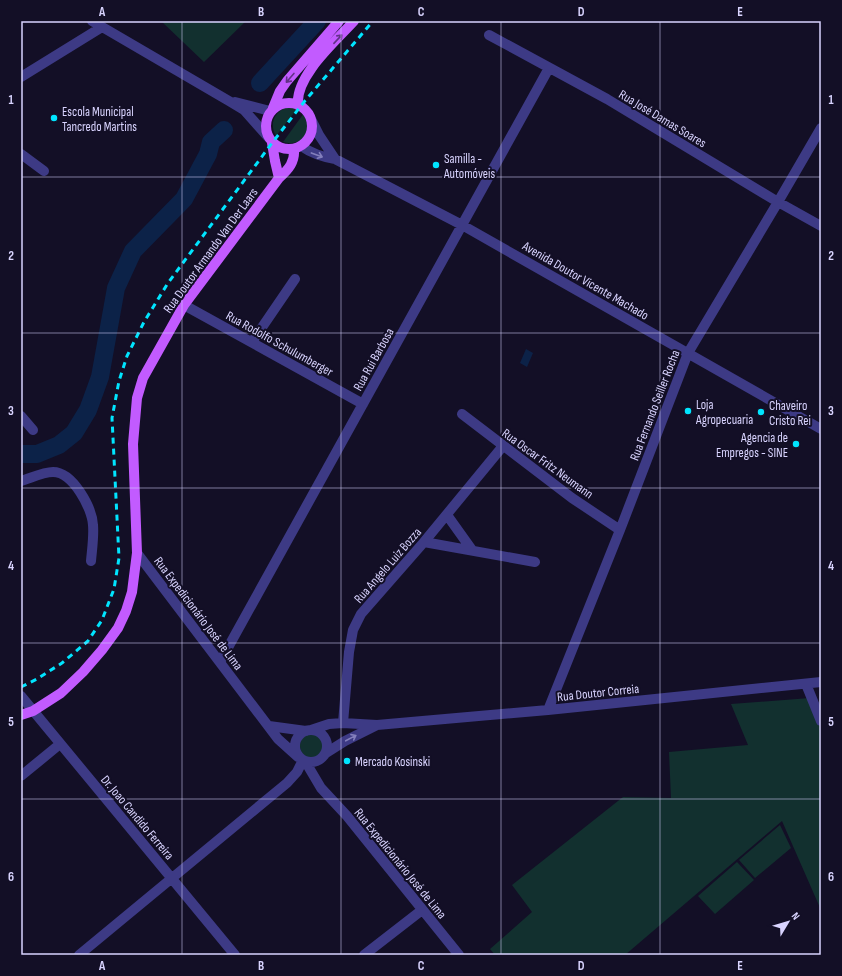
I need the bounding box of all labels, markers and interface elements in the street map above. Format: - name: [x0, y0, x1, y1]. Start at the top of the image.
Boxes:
- text: A: [98, 4, 106, 20]
- text: B: [258, 4, 264, 20]
- text: C: [418, 4, 425, 20]
- text: D: [578, 4, 585, 20]
- text: E: [737, 4, 743, 20]
- one-way arrow: [333, 34, 342, 44]
- one-way arrow: [286, 73, 295, 84]
- street label: Rua José Damas Soares: [616, 86, 709, 151]
- text: 1: [8, 92, 14, 108]
- text: 1: [828, 92, 834, 108]
- place label: Escola Municipal Tancredo Martins: [62, 104, 137, 135]
- marker: Escola Municipal Tancredo Martins: [49, 113, 59, 123]
- one-way arrow: [311, 151, 323, 159]
- place label: Samilla - Automóveis: [443, 151, 495, 182]
- marker: Samilla - Automóveis: [431, 160, 441, 170]
- street label: Rua Doutor Armando Van Der Laars: [160, 185, 262, 316]
- street label: Avenida Doutor Vicente Machado: [519, 238, 651, 324]
- text: 2: [8, 248, 14, 264]
- text: 2: [828, 248, 834, 264]
- street label: Rua Rodolfo Schulumberger: [223, 308, 336, 380]
- street label: Rua Rui Barbosa: [350, 325, 398, 394]
- street label: Rua Fernando Seiller Rocha: [626, 348, 683, 463]
- place label: Loja Agropecuaria: [695, 397, 753, 428]
- place label: Chaveiro Cristo Rei: [769, 398, 811, 429]
- text: 3: [8, 403, 14, 419]
- text: 3: [828, 403, 834, 419]
- marker: Loja Agropecuaria: [683, 406, 693, 416]
- marker: Chaveiro Cristo Rei: [756, 407, 766, 417]
- street label: Rua Oscar Fritz Neumann: [499, 425, 596, 502]
- place label: Agencia de Empregos - SINE: [716, 430, 788, 461]
- marker: Agencia de Empregos - SINE: [791, 439, 801, 449]
- street label: Rua Angelo Luiz Bozza: [351, 525, 425, 607]
- street label: Rua Expedicionário José de Lima: [150, 554, 246, 673]
- text: 4: [8, 558, 14, 574]
- text: 4: [828, 558, 834, 574]
- street label: Rua Doutor Correia: [556, 681, 640, 705]
- text: 5: [8, 714, 14, 730]
- text: 5: [828, 714, 834, 730]
- one-way arrow: [345, 734, 357, 741]
- place label: Mercado Kosinski: [355, 754, 430, 770]
- marker: Mercado Kosinski: [342, 756, 352, 766]
- street label: Dr. Joao Candido Ferreira: [97, 772, 177, 863]
- street label: Rua Expedicionário José de Lima: [351, 805, 450, 922]
- text: 6: [8, 869, 14, 885]
- text: 6: [828, 869, 834, 885]
- north arrow: [768, 902, 808, 942]
- text: N: [789, 910, 802, 923]
- text: A: [98, 958, 106, 974]
- text: B: [258, 958, 264, 974]
- text: C: [418, 958, 425, 974]
- text: D: [578, 958, 585, 974]
- text: E: [737, 958, 743, 974]

